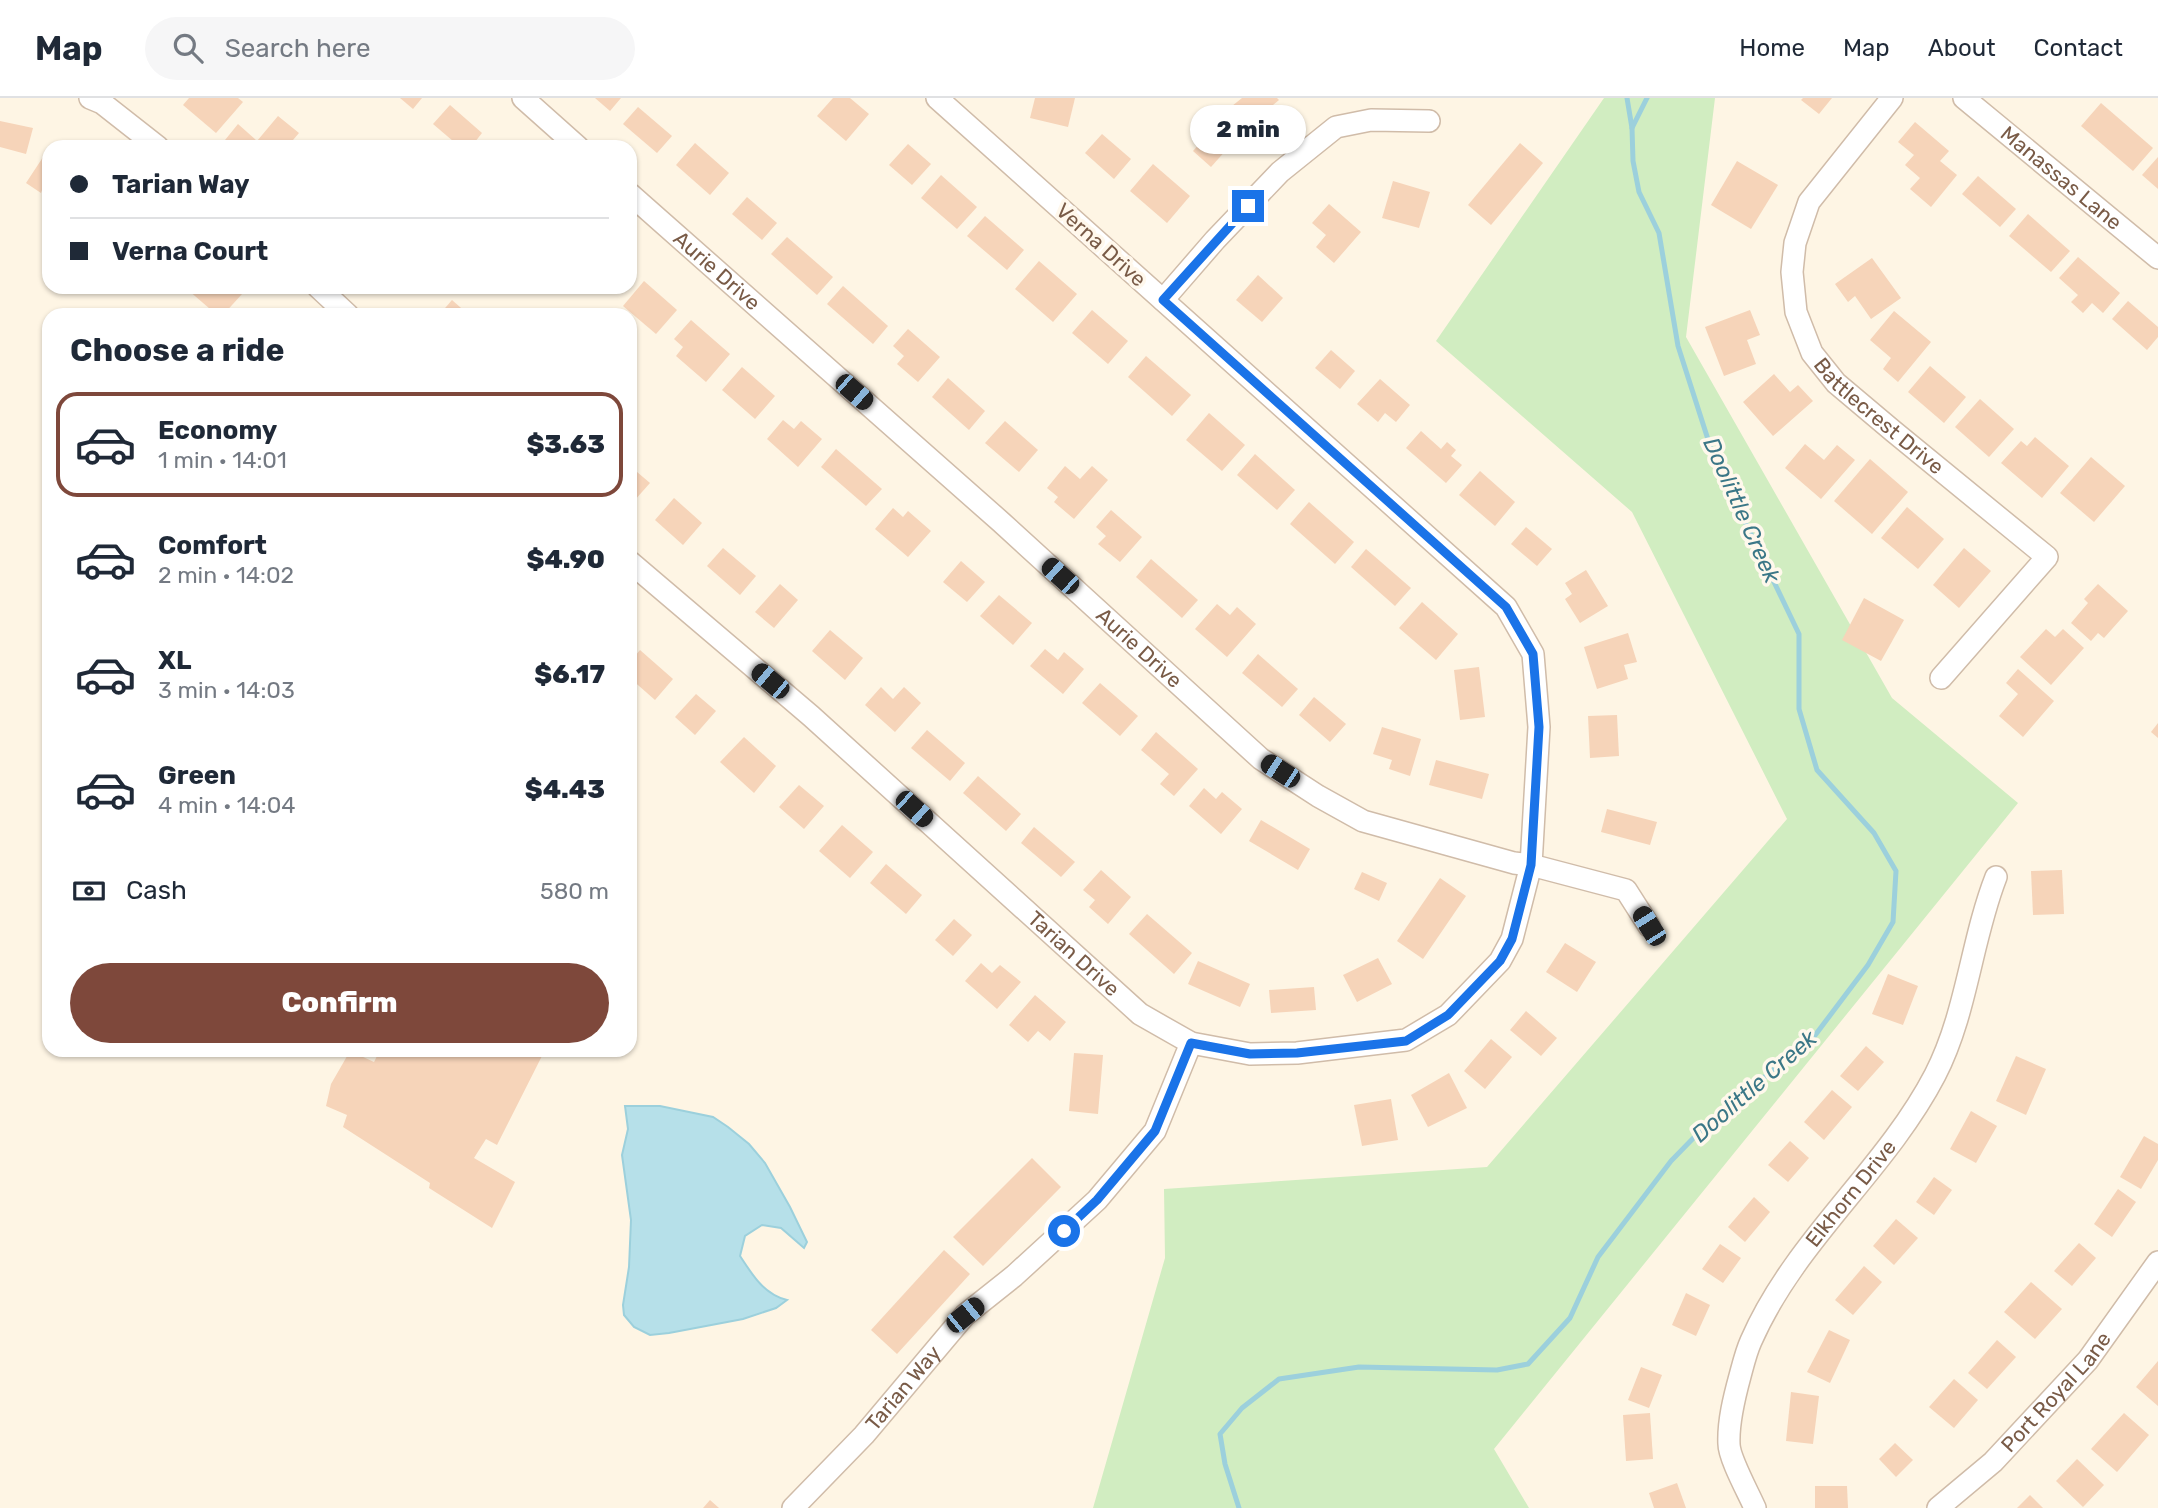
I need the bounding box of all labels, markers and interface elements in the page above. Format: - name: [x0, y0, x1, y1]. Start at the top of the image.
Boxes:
- search box: [145, 17, 635, 80]
- text: Map: [35, 29, 103, 68]
- icon: search: [169, 29, 207, 67]
- text: Search here: [225, 33, 370, 64]
- text: Home: [1739, 34, 1805, 62]
- text: Map: [1843, 34, 1890, 62]
- text: About: [1928, 34, 1996, 62]
- text: Contact: [2034, 34, 2123, 62]
- callout: 2 min: [1190, 105, 1306, 154]
- text: 2 min: [1216, 115, 1280, 143]
- street label: Manassas Lane: [1996, 121, 2127, 235]
- text: Tarian Way: [112, 169, 250, 200]
- route end: [1232, 190, 1264, 222]
- street label: Verna Drive: [1051, 198, 1151, 292]
- street label: Aurie Drive: [669, 226, 766, 315]
- text: Verna Court: [112, 236, 268, 267]
- text: Choose a ride: [70, 331, 284, 369]
- street label: Battlecrest Drive: [1809, 353, 1949, 479]
- car: [832, 370, 877, 414]
- icon: car: [74, 413, 137, 476]
- text: Economy: [158, 415, 277, 446]
- text: $3.63: [526, 429, 605, 460]
- water label: Doolittle Creek: [1697, 433, 1787, 588]
- text: 1 min · 14:01: [158, 446, 287, 474]
- icon: car: [74, 528, 137, 591]
- text: Comfort: [158, 530, 267, 561]
- text: $4.90: [527, 544, 605, 575]
- car: [1038, 554, 1083, 598]
- text: 2 min · 14:02: [158, 561, 294, 589]
- street label: Aurie Drive: [1091, 602, 1187, 693]
- icon: car: [74, 643, 137, 706]
- text: XL: [158, 645, 191, 676]
- text: $6.17: [534, 659, 605, 690]
- car: [748, 659, 793, 703]
- text: 3 min · 14:03: [158, 676, 295, 704]
- car: [1257, 751, 1304, 791]
- icon: car: [74, 758, 137, 821]
- text: Green: [158, 760, 236, 791]
- text: $4.43: [525, 774, 605, 805]
- car: [892, 787, 937, 831]
- text: 4 min · 14:04: [158, 791, 296, 819]
- icon: cash: [70, 872, 108, 910]
- text: Cash: [126, 875, 187, 906]
- text: 580 m: [540, 877, 609, 905]
- car: [1629, 903, 1670, 949]
- street label: Tarian Drive: [1023, 906, 1125, 1001]
- button: Confirm: [70, 963, 609, 1043]
- water label: Doolittle Creek: [1686, 1023, 1823, 1148]
- street label: Elkhorn Drive: [1800, 1135, 1901, 1252]
- route start: [1048, 1215, 1080, 1247]
- car: [943, 1294, 988, 1336]
- street label: Port Royal Lane: [1996, 1327, 2116, 1457]
- street label: Tarian Way: [860, 1340, 946, 1435]

